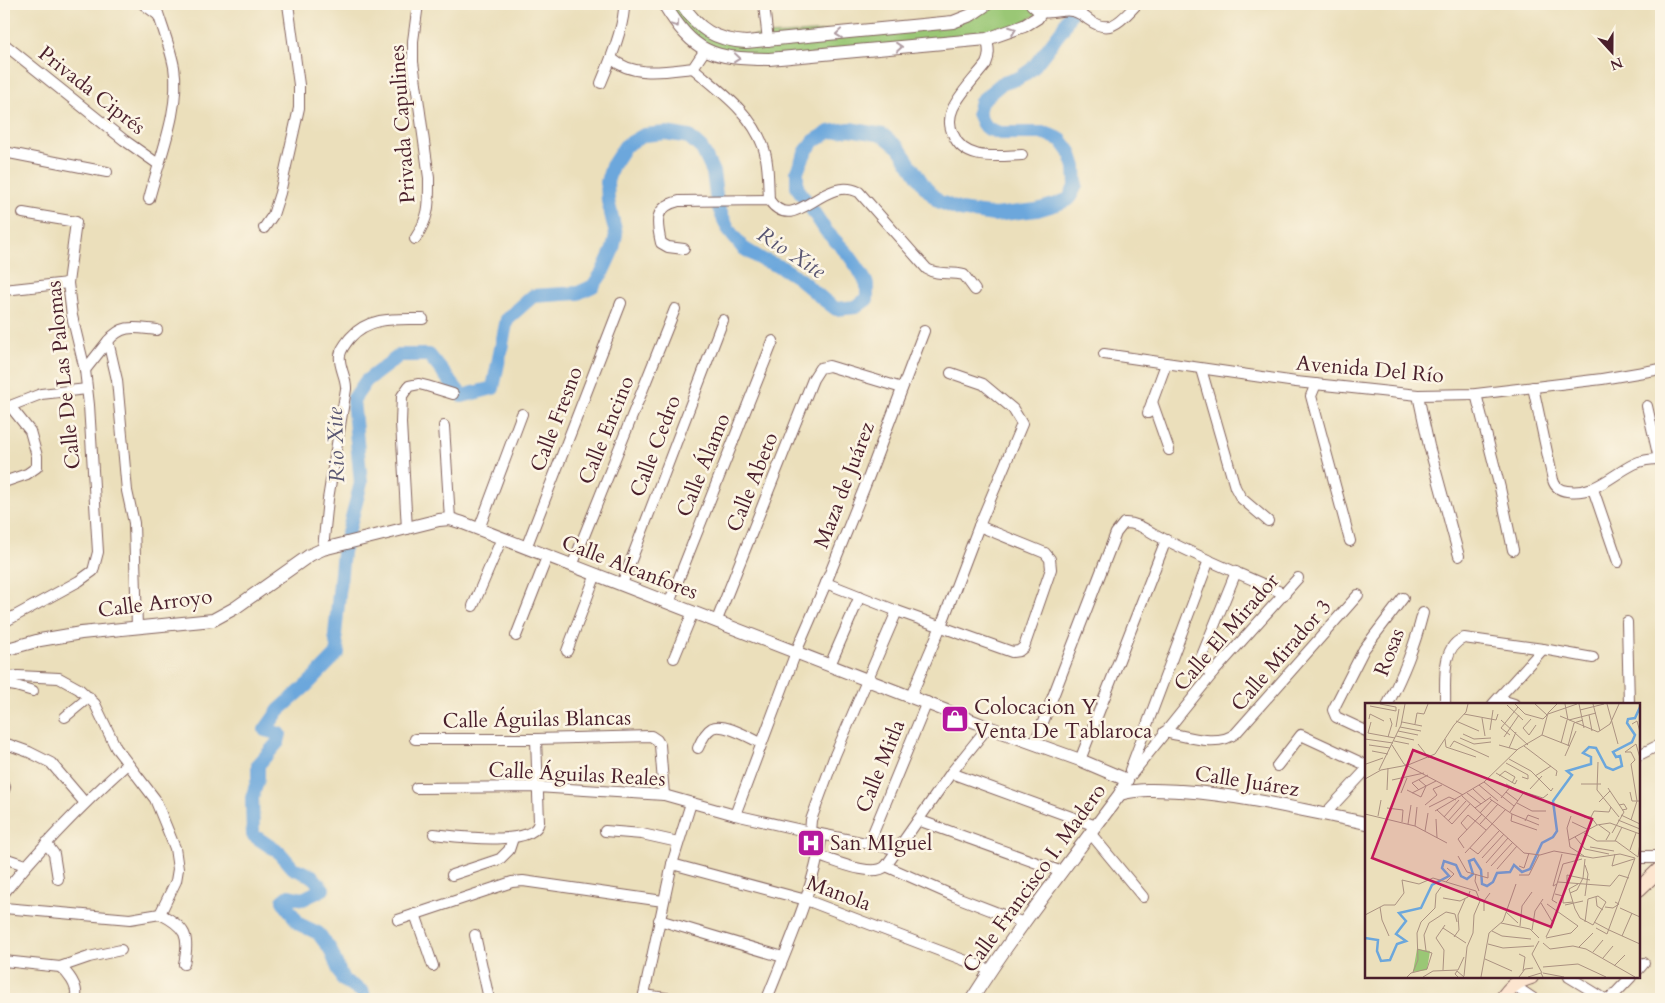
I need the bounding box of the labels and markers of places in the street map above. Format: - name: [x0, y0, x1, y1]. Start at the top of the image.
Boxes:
- place label: Colocacion Y Venta De Tablaroca: [974, 693, 1152, 746]
- shop icon: Colocacion Y Venta De Tablaroca: [940, 704, 970, 734]
- hospital icon: San MIguel: [796, 828, 826, 858]
- place label: San MIguel: [830, 829, 932, 858]

